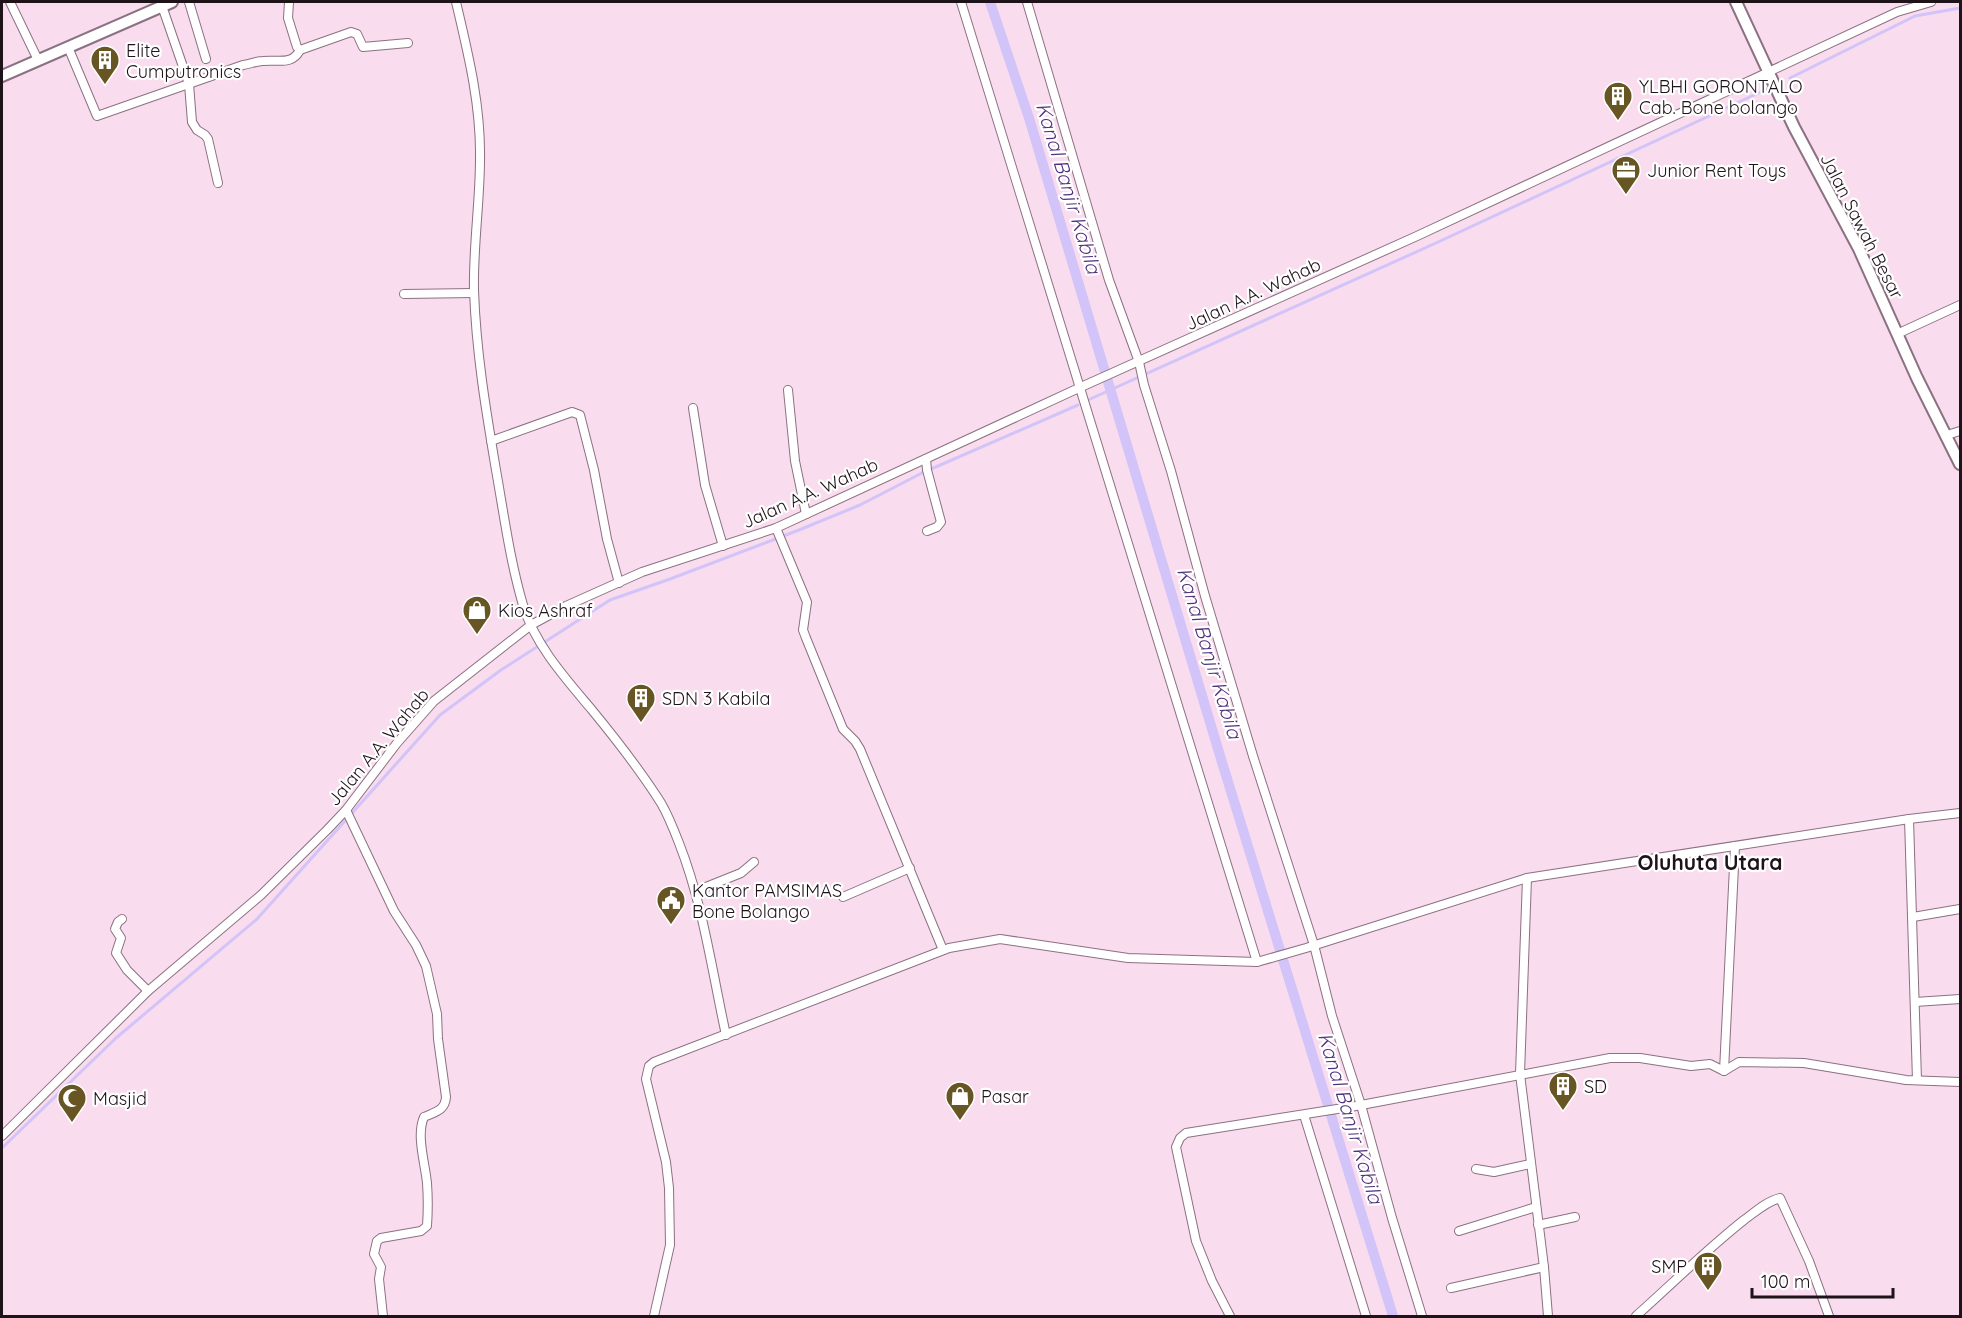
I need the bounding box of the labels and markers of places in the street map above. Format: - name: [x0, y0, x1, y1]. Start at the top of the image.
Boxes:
- place label: Elite Cumputronics: [126, 39, 241, 83]
- building icon: Elite Cumputronics: [89, 44, 121, 86]
- place label: YLBHI GORONTALO Cab. Bone bolango: [1639, 75, 1803, 119]
- building icon: YLBHI GORONTALO Cab. Bone bolango: [1602, 80, 1634, 122]
- office icon: Junior Rent Toys: [1610, 154, 1642, 196]
- place label: Junior Rent Toys: [1647, 159, 1786, 182]
- shop icon: Kios Ashraf: [461, 594, 493, 636]
- place label: Kios Ashraf: [498, 599, 593, 622]
- building icon: SDN 3 Kabila: [625, 682, 657, 724]
- place label: SDN 3 Kabila: [662, 687, 770, 710]
- place label: Kantor PAMSIMAS Bone Bolango: [692, 879, 842, 923]
- public building icon: Kantor PAMSIMAS Bone Bolango: [655, 884, 687, 926]
- building icon: SD: [1547, 1070, 1579, 1112]
- place label: SD: [1584, 1075, 1607, 1098]
- shop icon: Pasar: [944, 1080, 976, 1122]
- mosque icon: Masjid: [56, 1082, 88, 1124]
- place label: Pasar: [981, 1085, 1029, 1108]
- place label: Masjid: [93, 1087, 147, 1110]
- building icon: SMP: [1692, 1250, 1724, 1292]
- place label: SMP: [1651, 1255, 1687, 1278]

